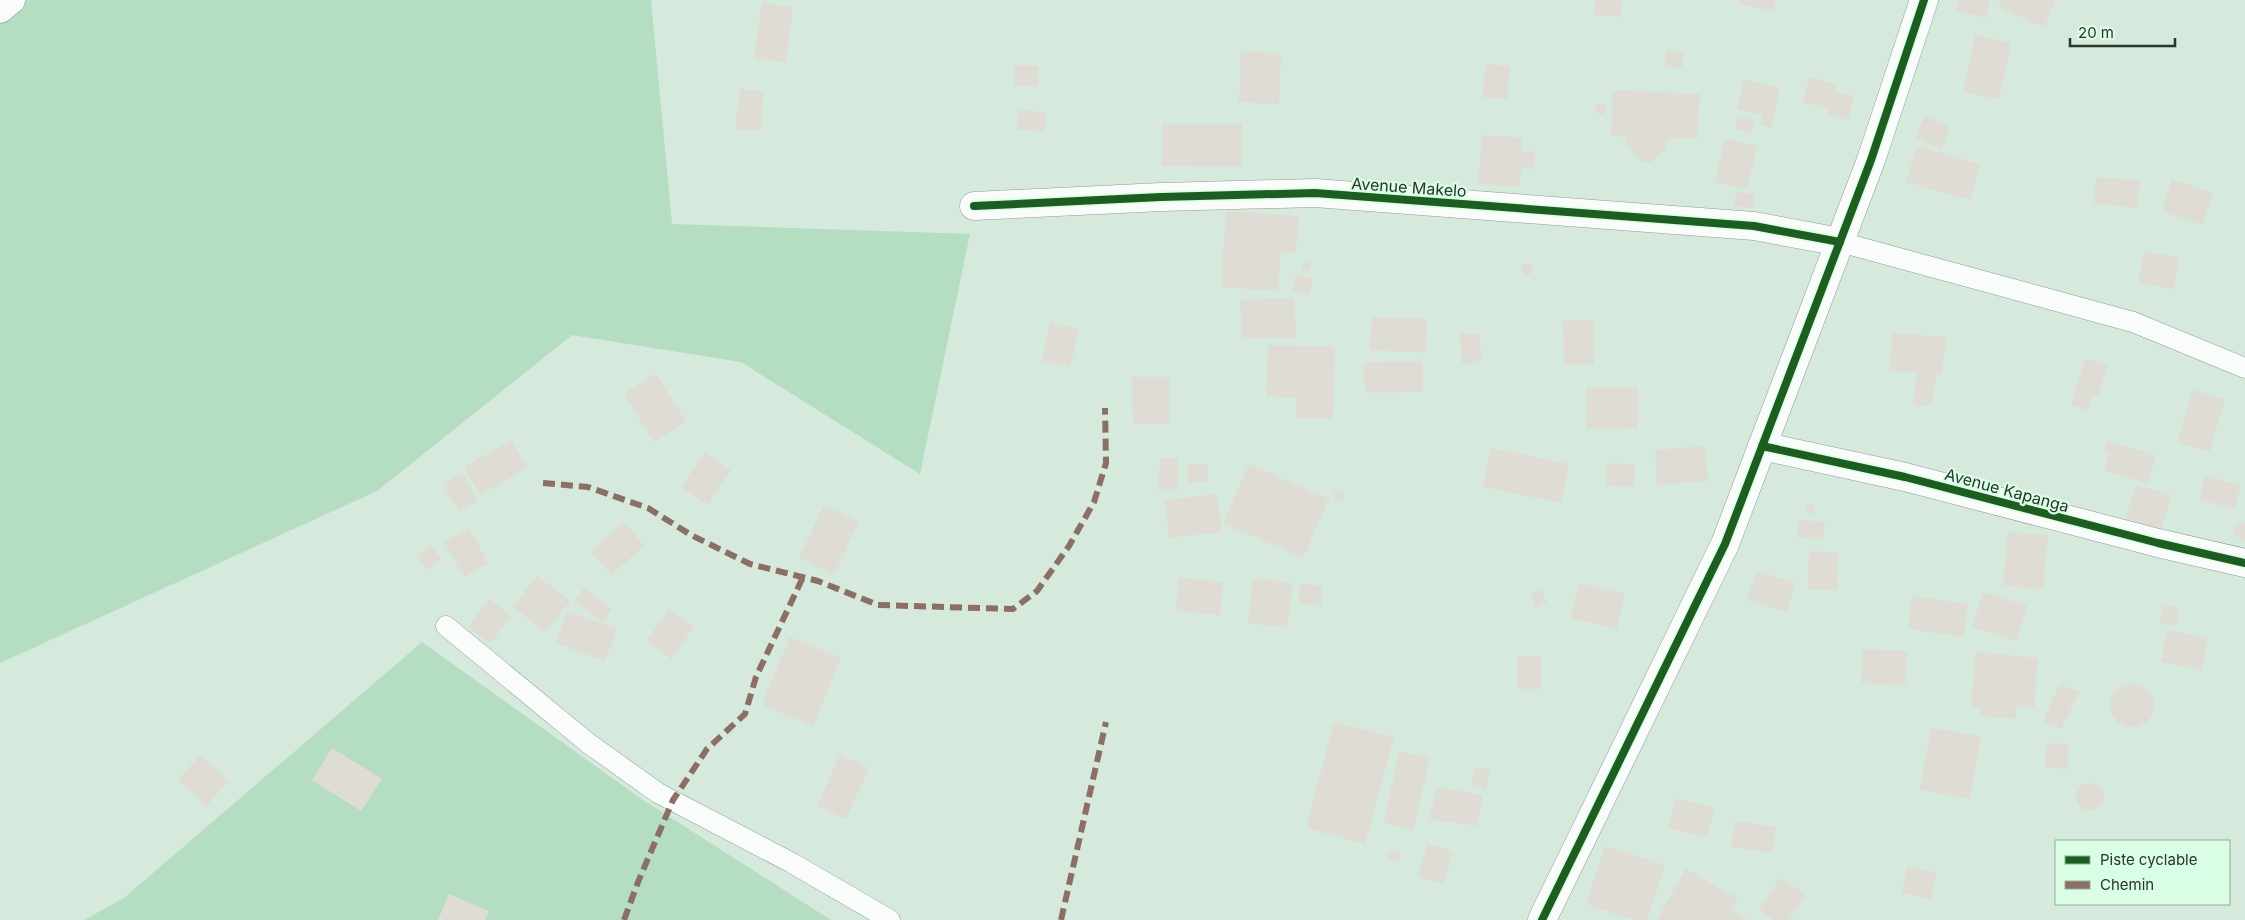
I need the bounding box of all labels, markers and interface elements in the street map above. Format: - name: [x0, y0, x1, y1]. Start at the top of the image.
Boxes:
- scale bar: [2070, 15, 2175, 47]
- text: 20 m: [2078, 23, 2114, 42]
- street label: Avenue Makelo: [1351, 173, 1467, 201]
- street label: Avenue Kapanga: [1943, 464, 2071, 516]
- legend: [2055, 840, 2230, 905]
- text: Piste cyclable: [2100, 850, 2197, 869]
- text: Chemin: [2100, 875, 2154, 894]

